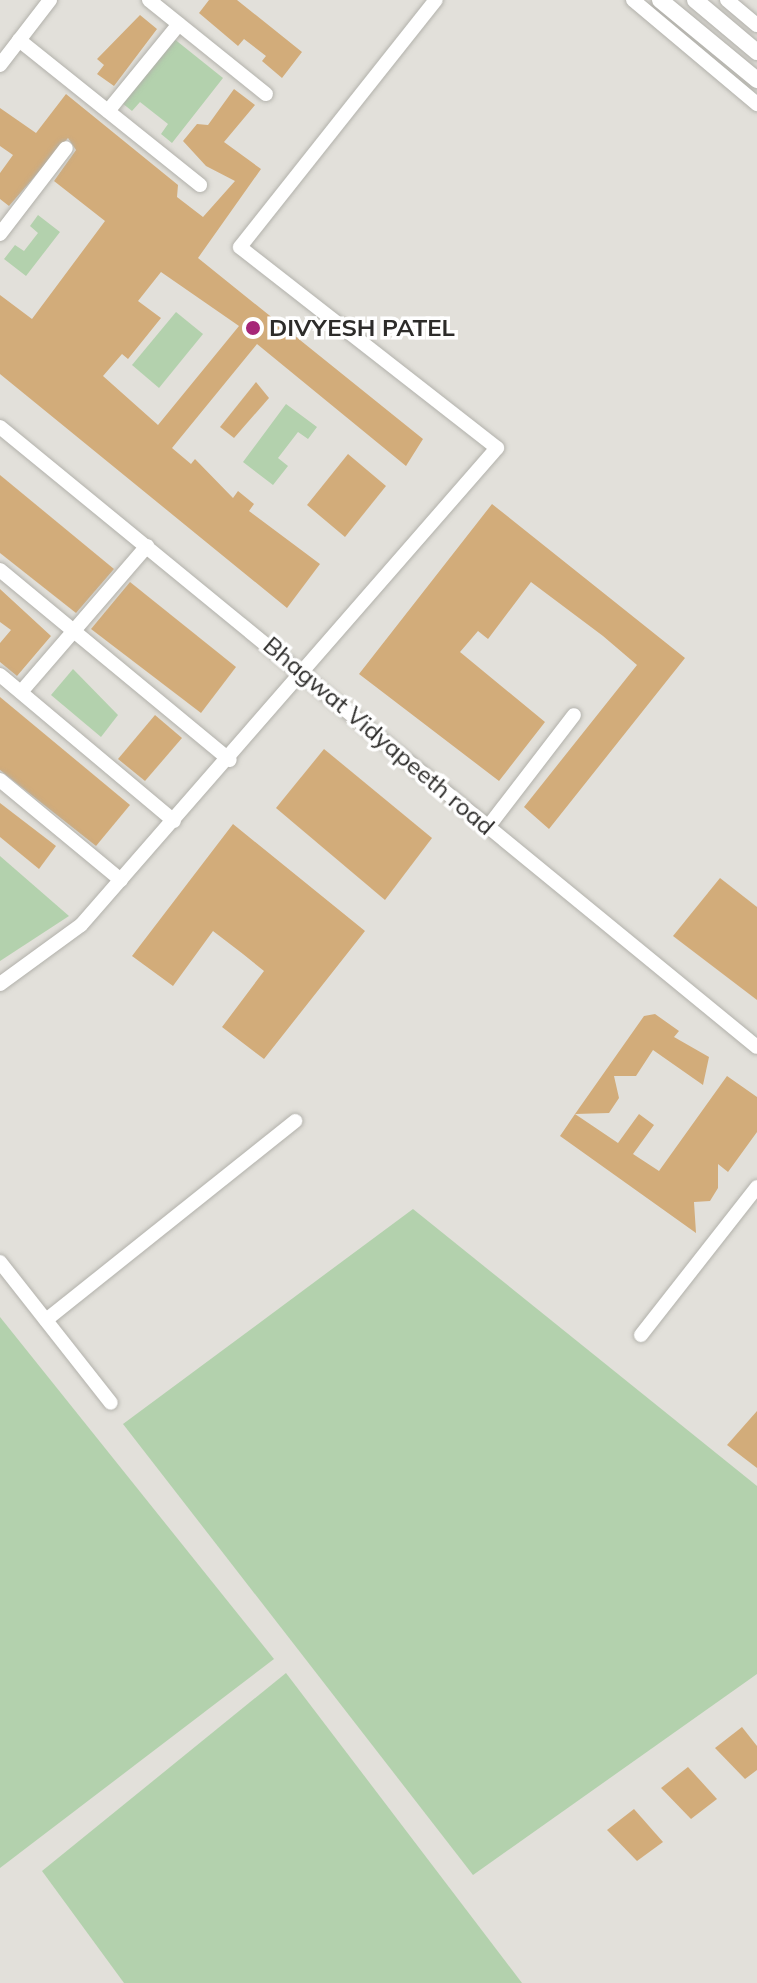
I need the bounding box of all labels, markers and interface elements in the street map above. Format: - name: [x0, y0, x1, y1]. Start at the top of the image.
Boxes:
- place label: DIVYESH PATEL: [269, 314, 455, 342]
- marker: DIVYESH PATEL: [244, 319, 262, 337]
- street label: Bhagwat Vidyapeeth road: [258, 631, 500, 841]

